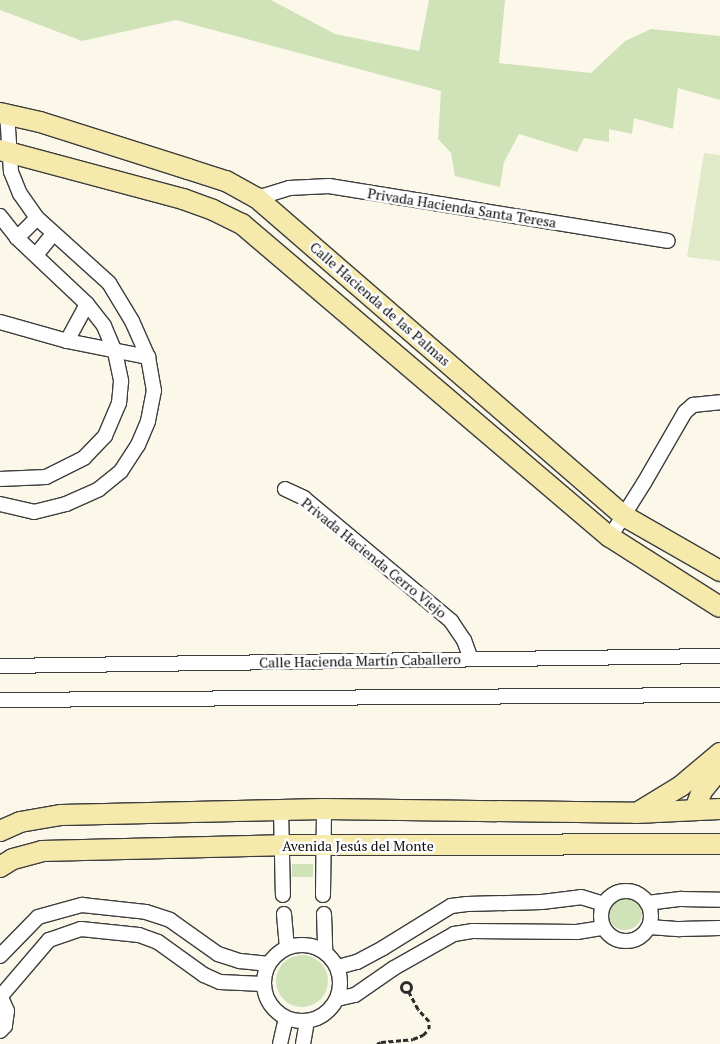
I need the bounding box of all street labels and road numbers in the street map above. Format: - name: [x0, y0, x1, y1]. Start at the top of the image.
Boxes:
- street label: Privada Hacienda Santa Teresa: [366, 185, 558, 231]
- street label: Calle Hacienda de las Palmas: [306, 239, 454, 369]
- street label: Privada Hacienda Cerro Viejo: [298, 494, 450, 622]
- street label: Calle Hacienda Martín Caballero: [259, 651, 461, 671]
- street label: Avenida Jesús del Monte: [282, 838, 434, 854]

